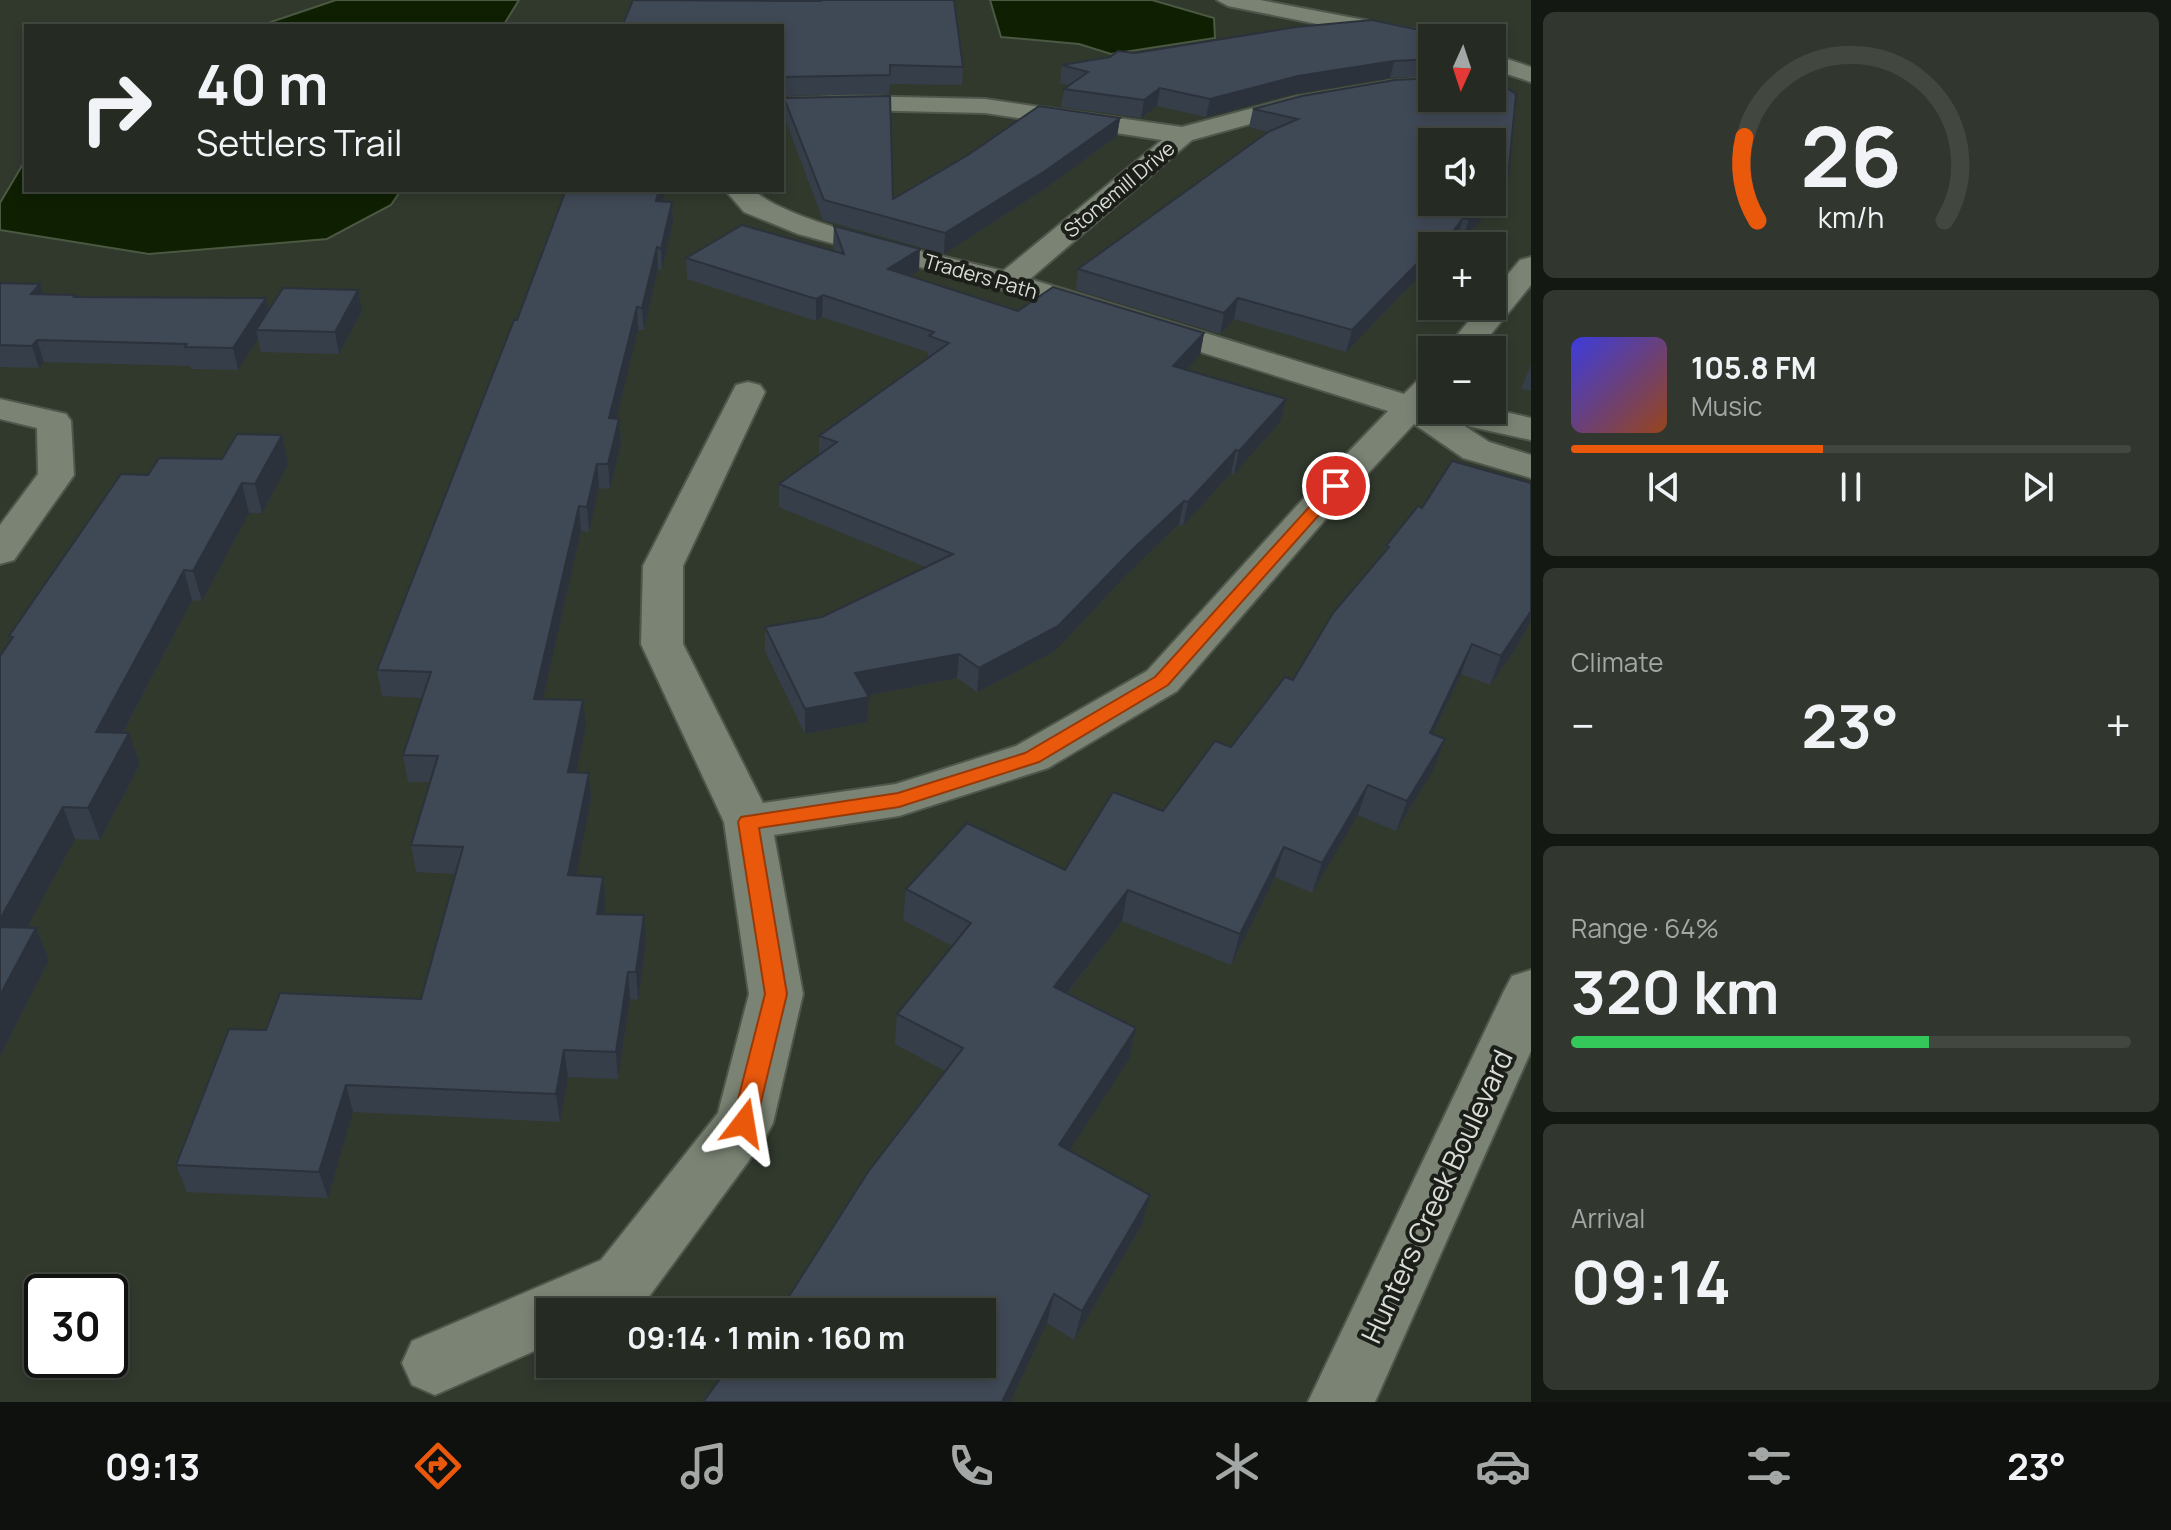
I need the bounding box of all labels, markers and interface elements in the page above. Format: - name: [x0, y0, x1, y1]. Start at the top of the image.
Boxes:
- north arrow: [1418, 24, 1506, 112]
- map controls: [1418, 24, 1506, 424]
- text: 40 m: [196, 45, 328, 122]
- icon: right: [64, 56, 168, 160]
- text: 26: [1800, 98, 1902, 212]
- text: Settlers Trail: [196, 118, 402, 167]
- button: sound: [1418, 128, 1506, 216]
- street label: Stonemill Drive: [1058, 135, 1180, 243]
- text: km/h: [1818, 198, 1884, 237]
- button: +: [1418, 232, 1506, 320]
- street label: Traders Path: [921, 247, 1041, 305]
- button: −: [1418, 336, 1506, 424]
- text: 105.8 FM: [1691, 347, 1816, 388]
- text: Music: [1691, 388, 1762, 424]
- pin: [1302, 452, 1370, 520]
- icon: arrive: [1314, 464, 1358, 508]
- icon: previous: [1642, 465, 1686, 509]
- icon: pause: [1829, 465, 1873, 509]
- icon: next: [2016, 465, 2060, 509]
- text: Climate: [1571, 644, 1663, 680]
- text: 23°: [1801, 684, 1899, 766]
- text: −: [1571, 695, 1595, 755]
- text: +: [2106, 695, 2131, 755]
- text: Range · 64%: [1571, 910, 1719, 946]
- text: 320 km: [1571, 950, 1779, 1032]
- street label: Hunters Creek Boulevard: [1351, 1043, 1521, 1349]
- position arrow: [702, 1081, 786, 1165]
- text: Arrival: [1571, 1200, 1645, 1236]
- text: 09:14: [1571, 1240, 1731, 1322]
- speed limit sign: 30: [24, 1274, 128, 1378]
- text: 09:14 · 1 min · 160 m: [627, 1317, 905, 1358]
- icon: directions: [410, 1438, 466, 1494]
- icon: music: [676, 1438, 732, 1494]
- icon: phone: [943, 1438, 999, 1494]
- icon: climate: [1209, 1438, 1265, 1494]
- icon: car: [1475, 1438, 1531, 1494]
- icon: filters: [1741, 1438, 1797, 1494]
- text: 09:13: [105, 1442, 200, 1491]
- text: 23°: [2007, 1442, 2066, 1491]

